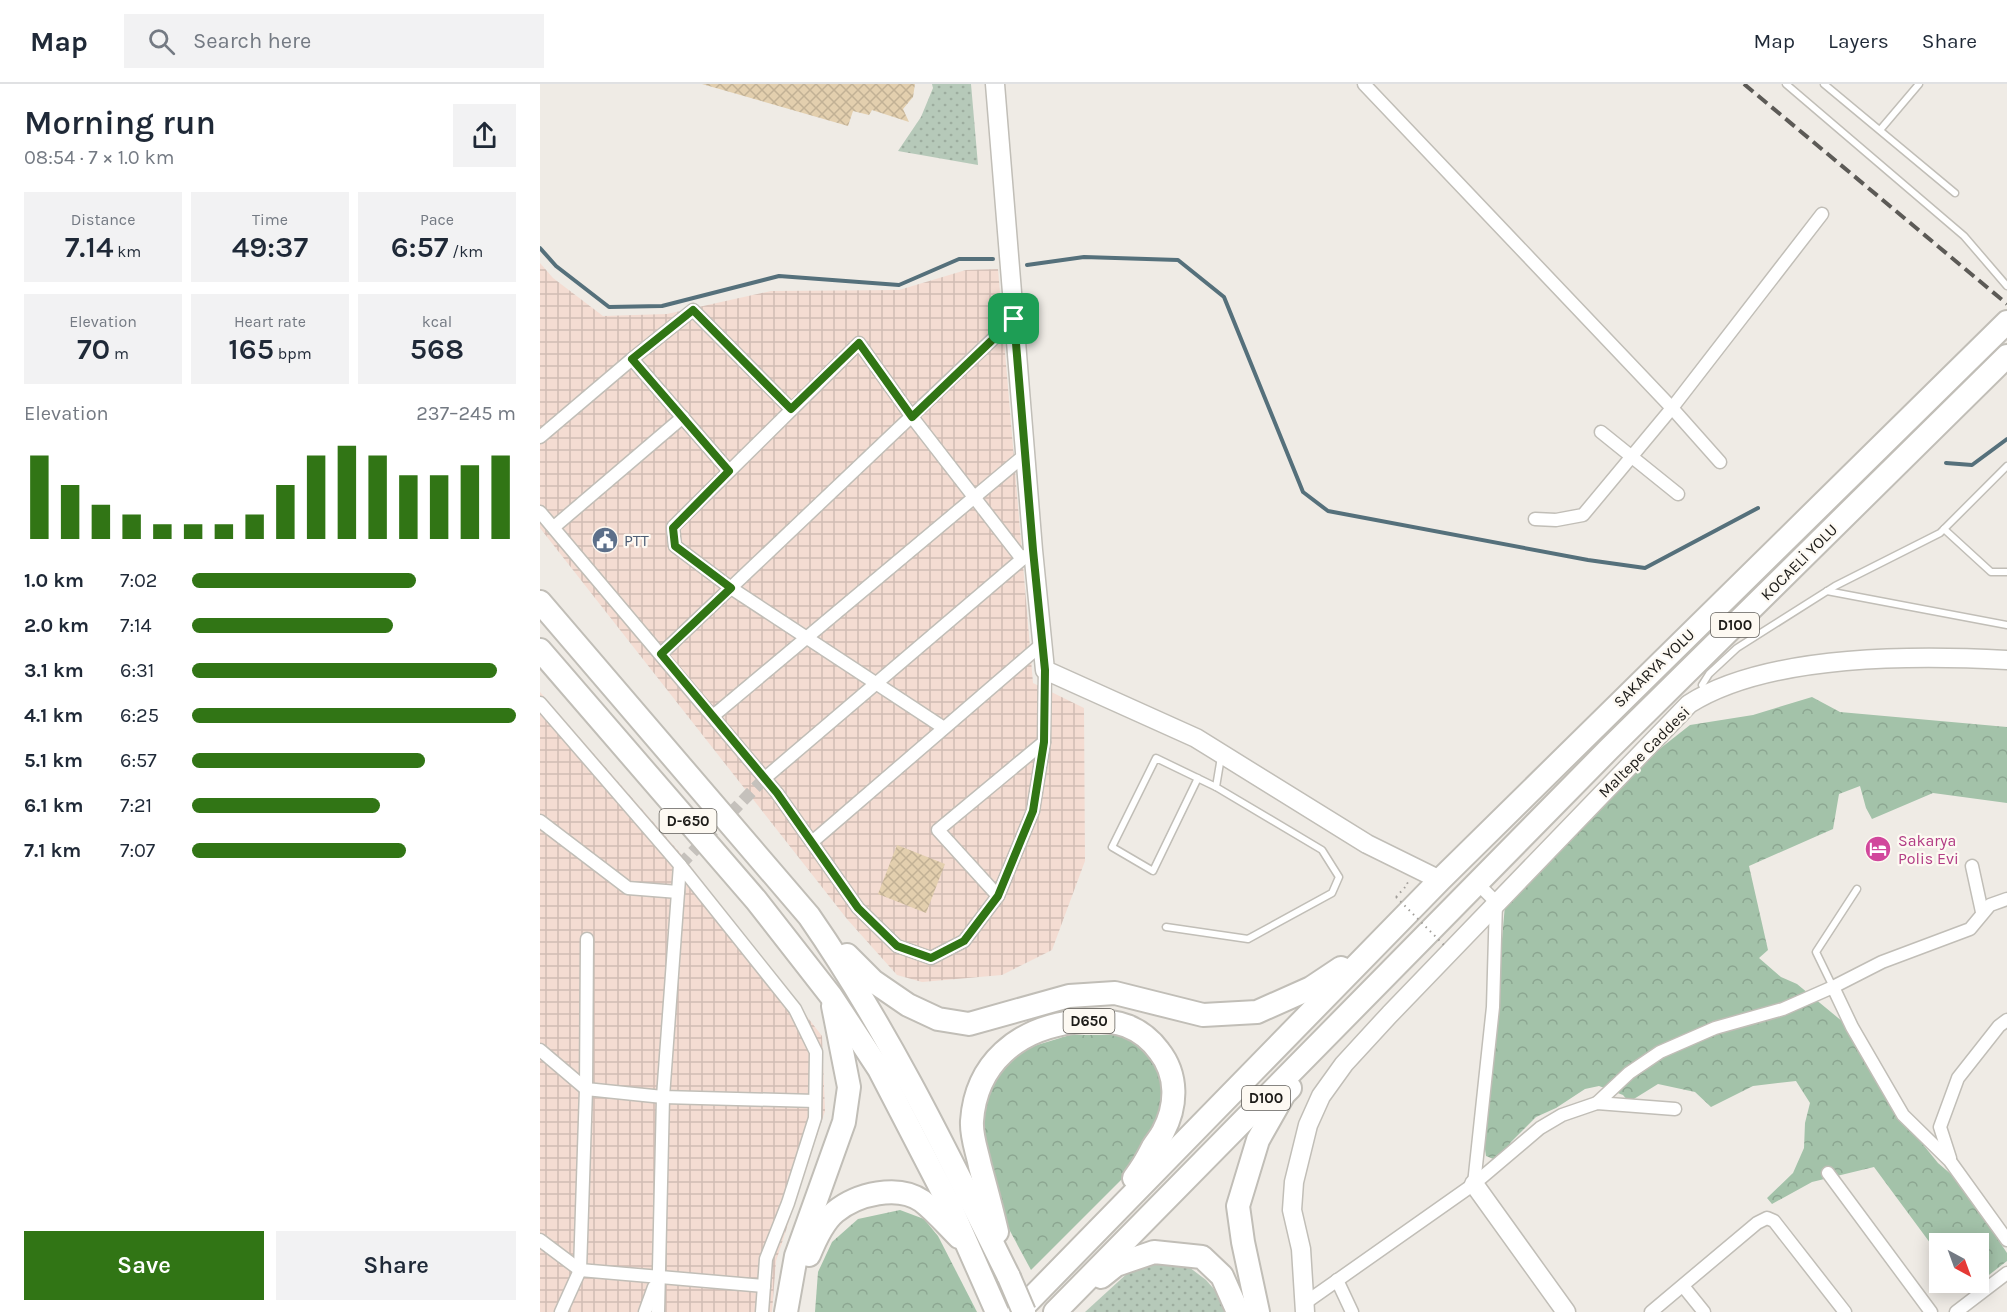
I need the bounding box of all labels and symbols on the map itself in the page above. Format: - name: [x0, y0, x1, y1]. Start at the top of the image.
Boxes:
- pin: [988, 293, 1039, 344]
- street label: KOCAELİ YOLU: [1757, 520, 1841, 604]
- public building icon: PTT: [590, 525, 620, 555]
- place label: PTT: [624, 531, 649, 550]
- road number: D100: [1711, 613, 1759, 637]
- street label: SAKARYA YOLU: [1610, 625, 1698, 711]
- street label: Maltepe Caddesi: [1594, 702, 1694, 802]
- road number: D-650: [660, 809, 716, 833]
- place label: Sakarya Polis Evi: [1898, 831, 1959, 868]
- hotel icon: Sakarya Polis Evi: [1863, 834, 1893, 864]
- road number: D650: [1064, 1009, 1114, 1033]
- road number: D100: [1242, 1086, 1290, 1110]
- north arrow: [1929, 1233, 1989, 1293]

